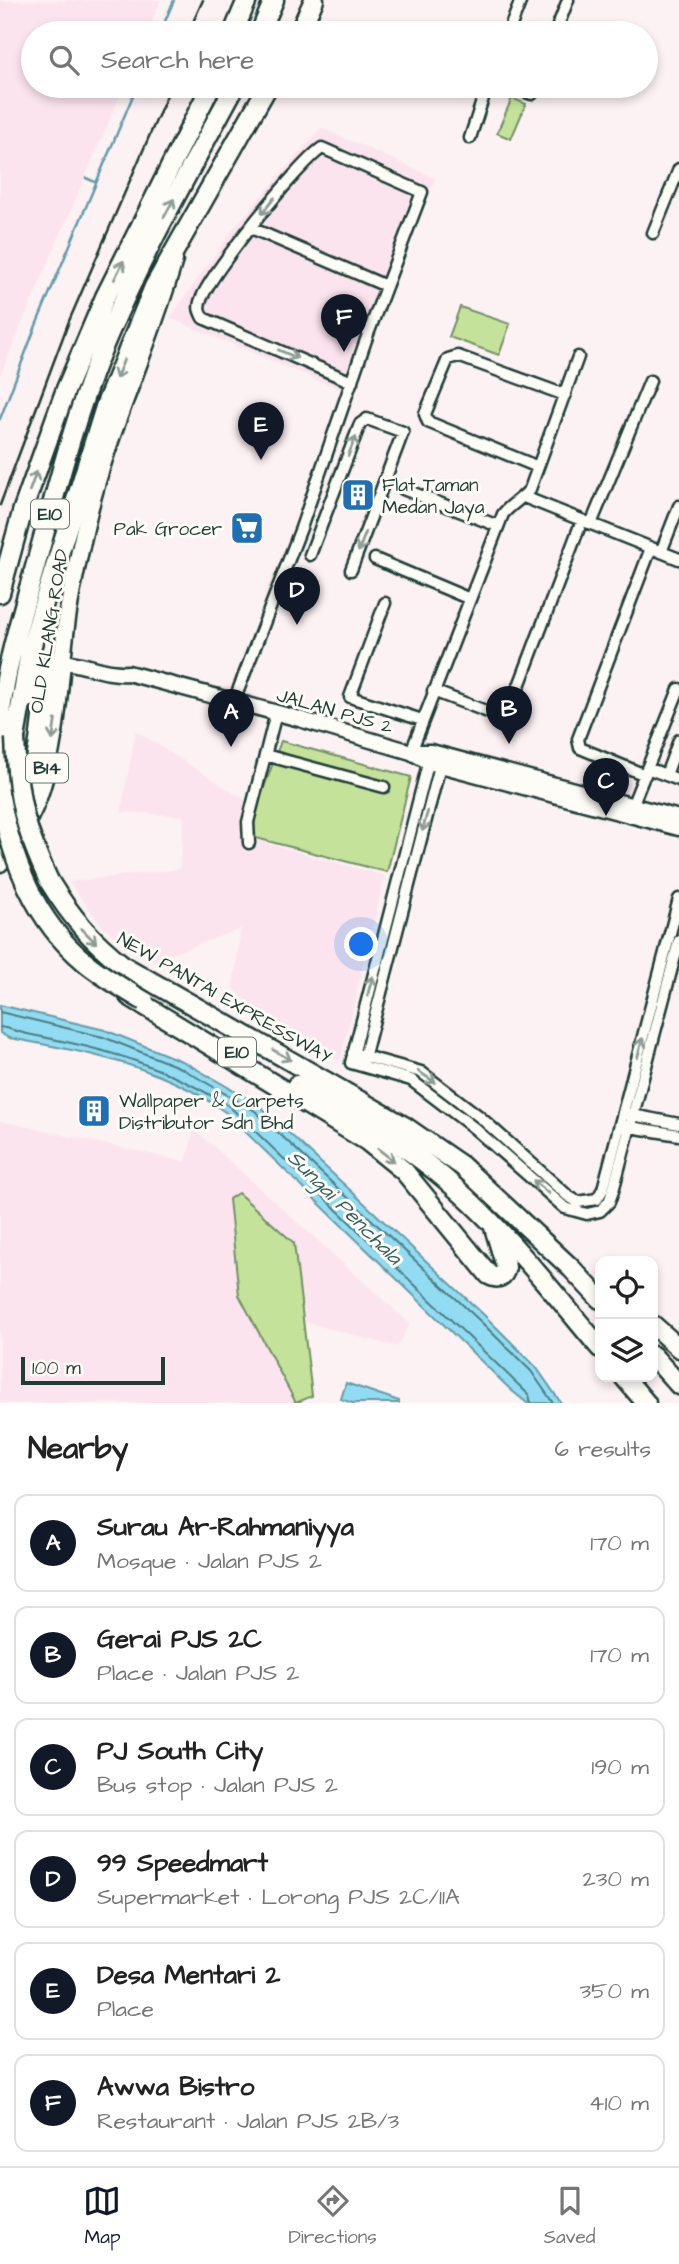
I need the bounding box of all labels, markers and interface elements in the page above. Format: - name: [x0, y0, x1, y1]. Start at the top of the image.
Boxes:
- search box: [21, 21, 658, 98]
- icon: search: [45, 41, 83, 79]
- text: Search here: [101, 42, 254, 78]
- one-way arrow: [261, 196, 276, 215]
- one-way arrow: [162, 199, 176, 219]
- one-way arrow: [112, 260, 126, 281]
- pin: F: [321, 294, 367, 352]
- one-way arrow: [277, 349, 298, 362]
- one-way arrow: [113, 358, 126, 380]
- pin: E: [238, 402, 284, 460]
- one-way arrow: [346, 435, 359, 457]
- one-way arrow: [28, 470, 40, 492]
- place label: Flat Taman Medan Jaya: [382, 472, 485, 522]
- building icon: Flat Taman Medan Jaya: [339, 476, 377, 514]
- road number: E10: [31, 500, 69, 528]
- supermarket icon: Pak Grocer: [228, 509, 266, 547]
- place label: Pak Grocer: [114, 516, 223, 543]
- one-way arrow: [354, 530, 367, 552]
- street label: OLD KLANG ROAD: [23, 547, 76, 715]
- pin: D: [274, 567, 320, 625]
- street label: JALAN PJS 2: [273, 682, 396, 741]
- pin: B: [486, 686, 532, 744]
- pin: A: [208, 689, 254, 747]
- one-way arrow: [48, 718, 61, 741]
- road number: B14: [26, 754, 68, 782]
- pin: C: [583, 758, 629, 816]
- one-way arrow: [418, 810, 431, 832]
- street label: NEW PANTAI EXPRESSWAY: [112, 926, 336, 1071]
- one-way arrow: [80, 927, 97, 944]
- your location: [344, 927, 378, 961]
- one-way arrow: [364, 976, 377, 998]
- road number: E10: [218, 1037, 256, 1066]
- one-way arrow: [634, 1037, 647, 1060]
- one-way arrow: [271, 1048, 291, 1062]
- one-way arrow: [417, 1070, 436, 1085]
- place label: Wallpaper & Carpets Distributor Sdn Bhd: [119, 1088, 304, 1137]
- building icon: Wallpaper & Carpets Distributor Sdn Bhd: [75, 1092, 113, 1130]
- water label: Sungai Penchala: [280, 1144, 409, 1273]
- one-way arrow: [377, 1147, 395, 1163]
- one-way arrow: [532, 1179, 550, 1195]
- map controls: [595, 1256, 658, 1382]
- button: locate: [595, 1256, 658, 1319]
- button: layers: [595, 1319, 658, 1382]
- scale bar: [21, 1354, 164, 1386]
- text: 100 m: [32, 1355, 81, 1382]
- text: Nearby: [28, 1428, 128, 1470]
- text: 6 results: [555, 1433, 651, 1465]
- text: Surau Ar-Rahmaniyya: [97, 1509, 354, 1545]
- text: A: [46, 1527, 60, 1559]
- text: 170 m: [590, 1527, 649, 1559]
- text: Mosque · Jalan PJS 2: [97, 1545, 322, 1577]
- text: Gerai PJS 2C: [97, 1621, 262, 1657]
- text: B: [45, 1639, 61, 1671]
- text: 170 m: [590, 1639, 649, 1671]
- text: Place · Jalan PJS 2: [97, 1657, 300, 1689]
- text: PJ South City: [97, 1733, 263, 1769]
- text: C: [45, 1751, 61, 1783]
- text: 190 m: [591, 1751, 649, 1783]
- text: Bus stop · Jalan PJS 2: [97, 1769, 338, 1801]
- text: 99 Speedmart: [97, 1845, 268, 1881]
- text: D: [46, 1863, 60, 1895]
- text: 230 m: [583, 1863, 649, 1895]
- text: Supermarket · Lorong PJS 2C/11A: [97, 1881, 460, 1913]
- text: Desa Mentari 2: [97, 1957, 281, 1993]
- text: E: [46, 1975, 60, 2007]
- text: 350 m: [579, 1975, 649, 2007]
- text: Place: [97, 1993, 154, 2025]
- text: Awwa Bistro: [97, 2069, 254, 2105]
- text: F: [45, 2087, 61, 2119]
- text: 410 m: [589, 2087, 649, 2119]
- text: Restaurant · Jalan PJS 2B/3: [97, 2105, 399, 2137]
- tab: Map: [83, 2182, 121, 2251]
- tab: Directions: [288, 2182, 377, 2251]
- tab: Saved: [544, 2182, 595, 2251]

